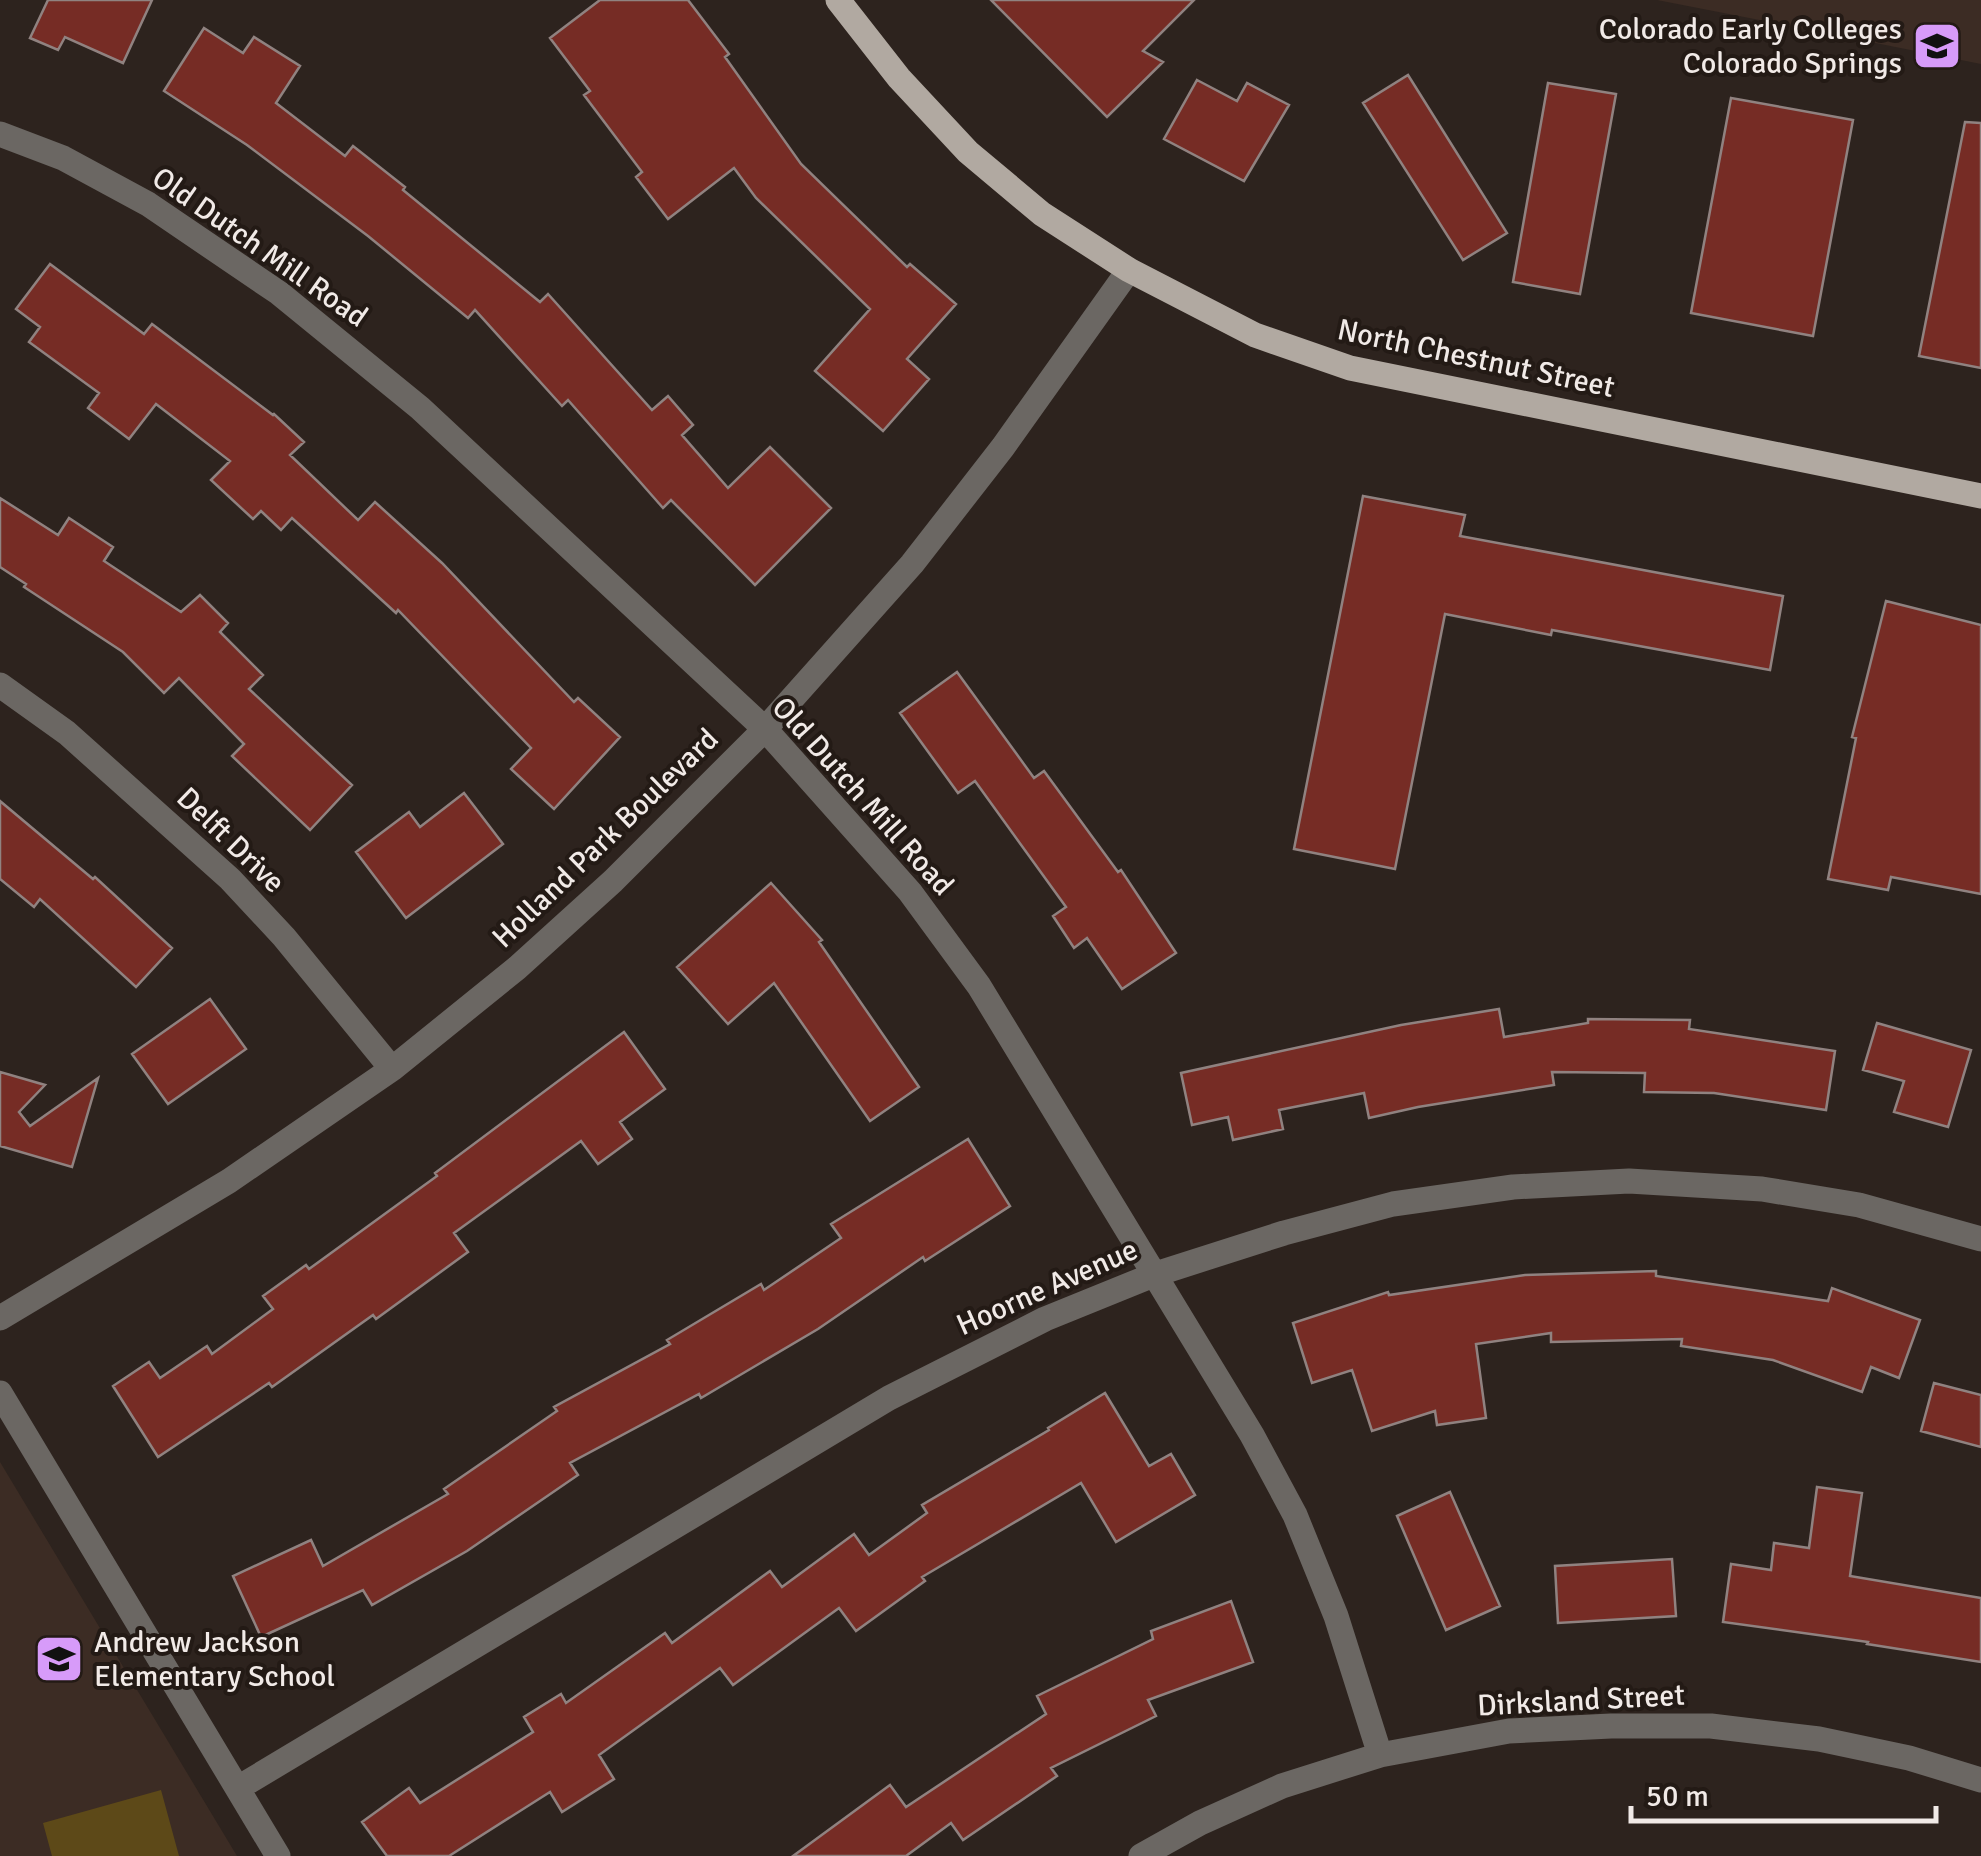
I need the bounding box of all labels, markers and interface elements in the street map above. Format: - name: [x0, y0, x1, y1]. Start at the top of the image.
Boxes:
- place label: Colorado Early Colleges Colorado Springs: [1599, 11, 1902, 82]
- school or university icon: Colorado Early Colleges Colorado Springs: [1911, 20, 1963, 72]
- street label: Old Dutch Mill Road: [145, 159, 375, 336]
- street label: North Chestnut Street: [1334, 311, 1618, 406]
- street label: Old Dutch Mill Road: [764, 689, 962, 903]
- street label: Holland Park Boulevard: [484, 721, 726, 956]
- street label: Delft Drive: [169, 780, 293, 901]
- street label: Hoorne Avenue: [951, 1231, 1143, 1344]
- place label: Andrew Jackson Elementary School: [94, 1624, 335, 1695]
- school or university icon: Andrew Jackson Elementary School: [33, 1633, 85, 1685]
- street label: Dirksland Street: [1476, 1677, 1686, 1724]
- scale bar: [1631, 1761, 1936, 1823]
- text: 50 m: [1646, 1778, 1709, 1815]

